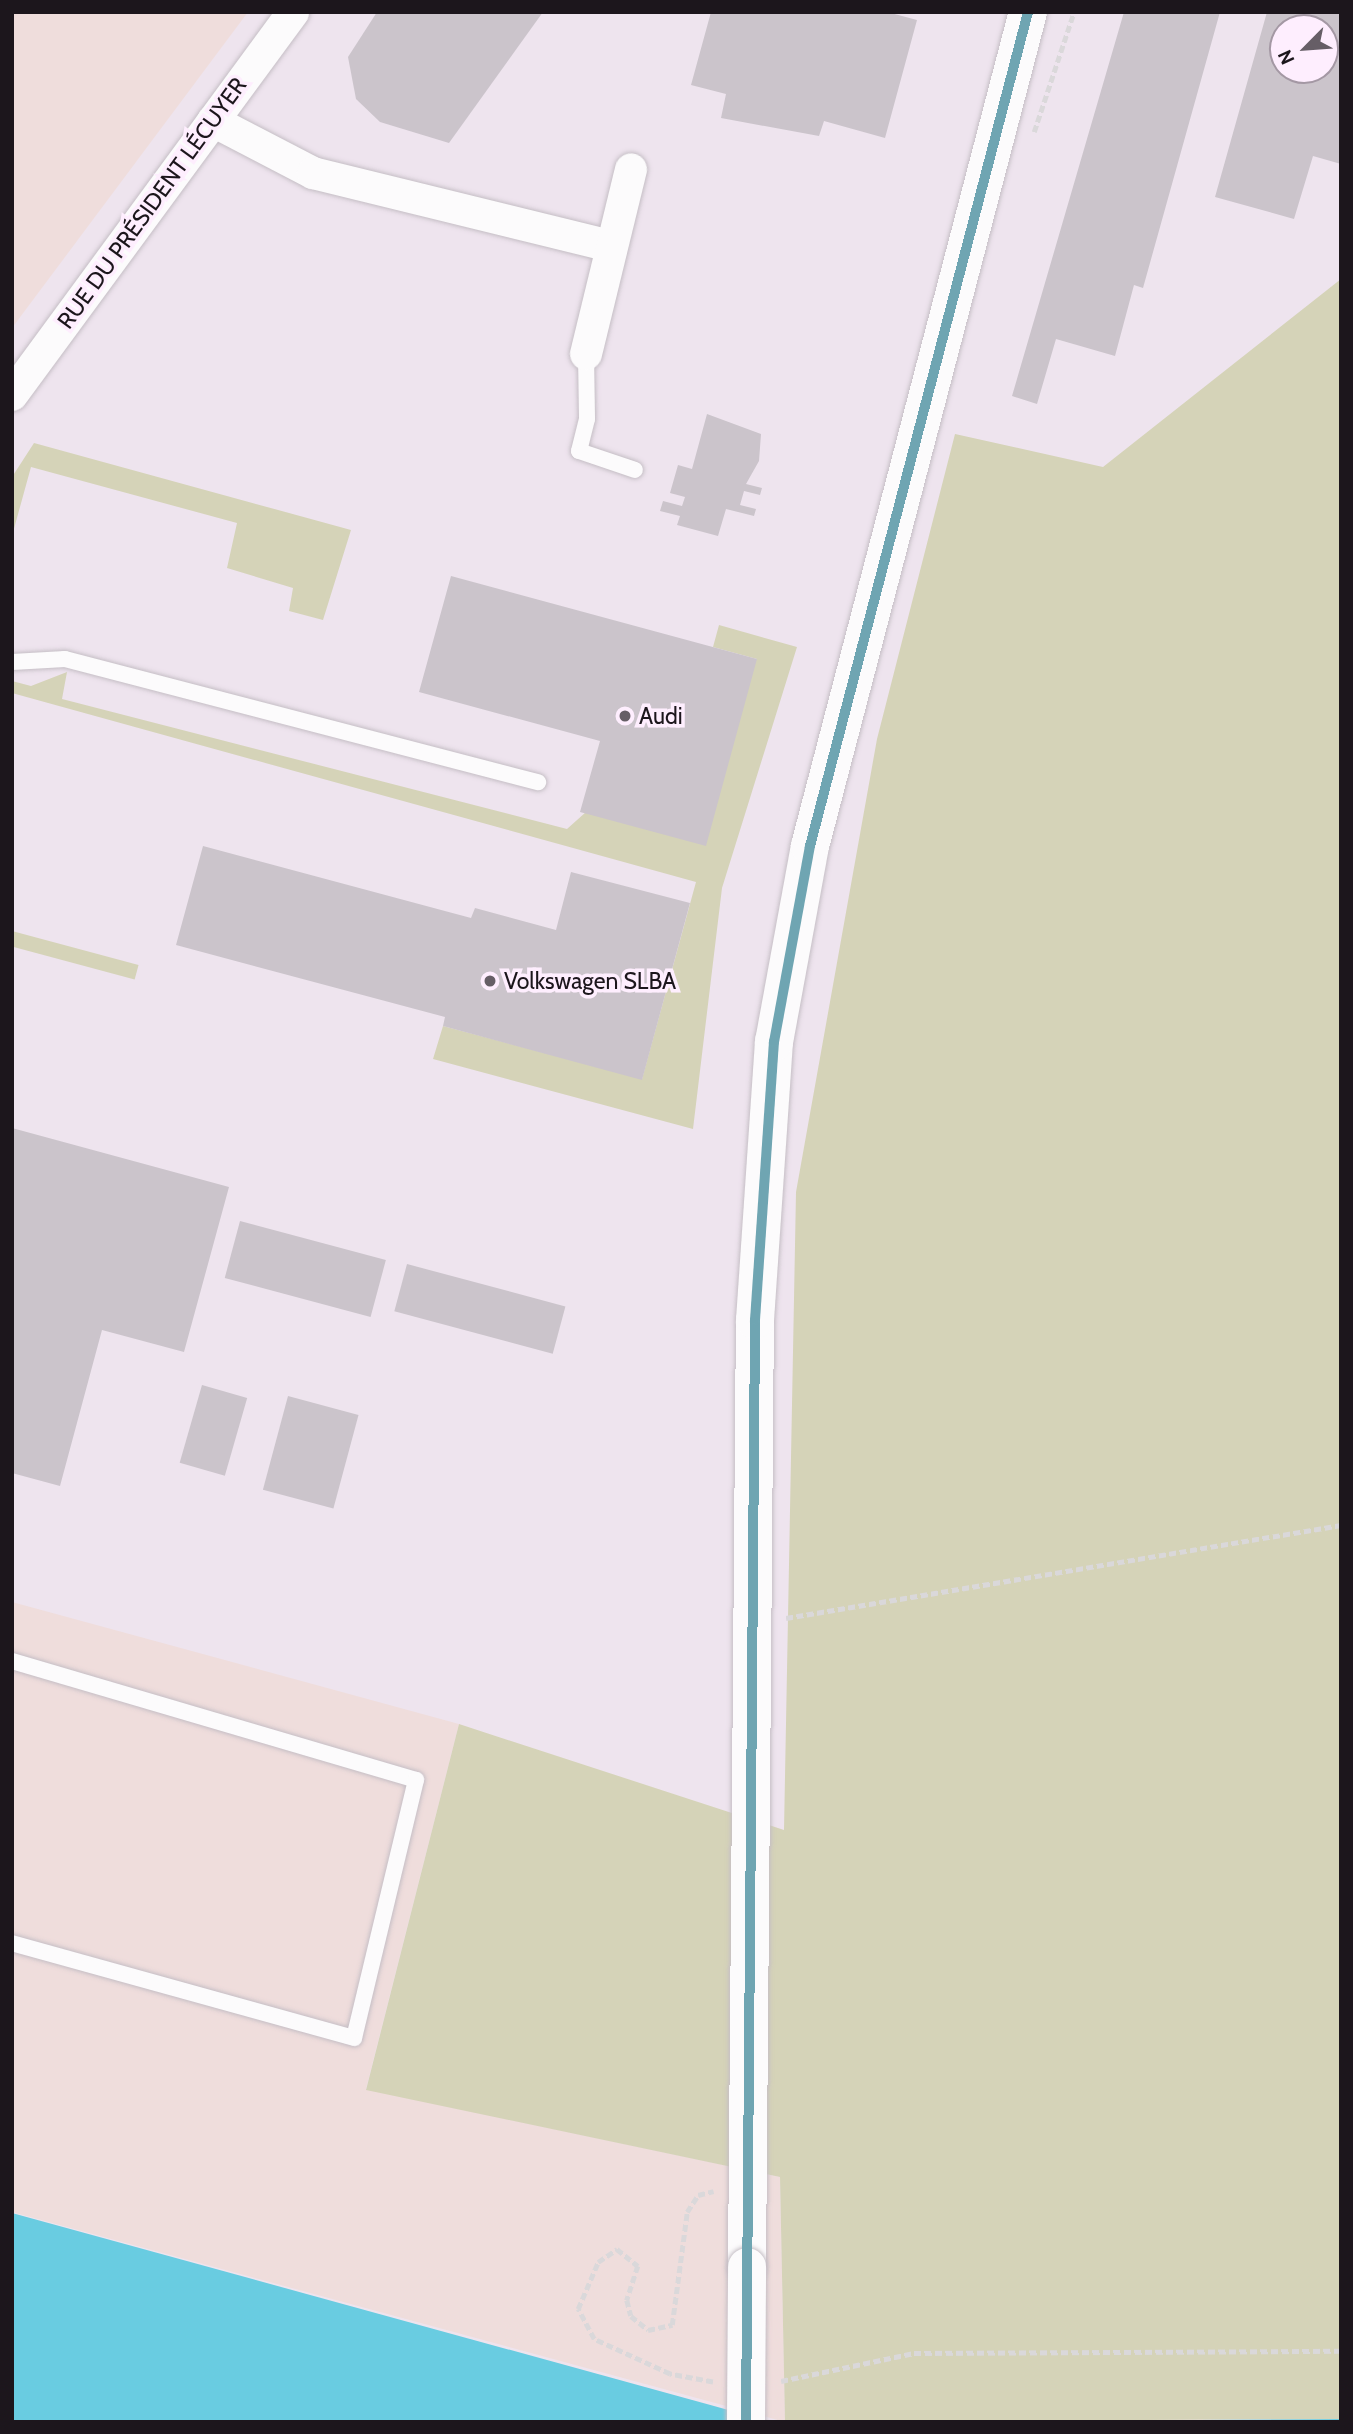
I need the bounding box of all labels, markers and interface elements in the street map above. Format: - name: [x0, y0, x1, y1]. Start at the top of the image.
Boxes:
- north arrow: [1269, 14, 1339, 84]
- text: N: [1273, 46, 1300, 68]
- street label: RUE DU PRÉSIDENT LÉCUYER: [52, 72, 252, 334]
- place label: Audi: [639, 702, 683, 730]
- marker: Audi: [617, 708, 633, 724]
- place label: Volkswagen SLBA: [504, 967, 676, 995]
- marker: Volkswagen SLBA: [482, 973, 498, 989]

